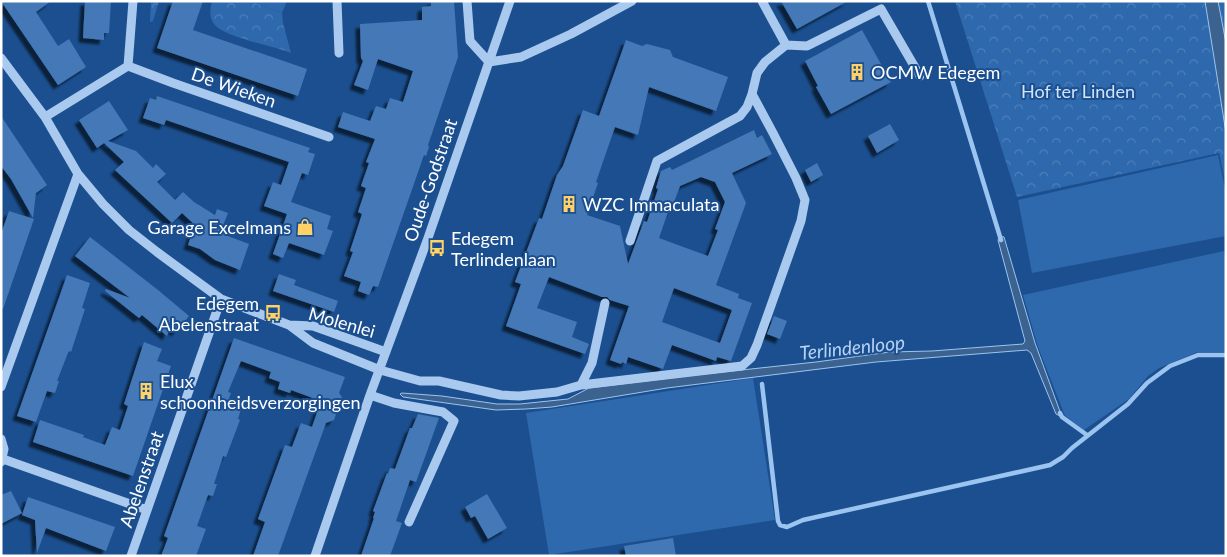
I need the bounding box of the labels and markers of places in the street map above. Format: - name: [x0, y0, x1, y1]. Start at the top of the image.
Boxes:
- place label: OCMW Edegem: [871, 61, 1000, 83]
- building icon: OCMW Edegem: [847, 62, 867, 82]
- place label: WZC Immaculata: [583, 193, 719, 215]
- building icon: WZC Immaculata: [559, 194, 579, 214]
- place label: Garage Excelmans: [148, 216, 291, 238]
- shop icon: Garage Excelmans: [295, 217, 315, 237]
- place label: Edegem Terlindenlaan: [451, 227, 556, 270]
- bus stop icon: Edegem Terlindenlaan: [427, 238, 447, 258]
- place label: Edegem Abelenstraat: [159, 292, 260, 335]
- bus stop icon: Edegem Abelenstraat: [263, 303, 283, 323]
- place label: Elux schoonheidsverzorgingen: [160, 370, 361, 413]
- building icon: Elux schoonheidsverzorgingen: [136, 381, 156, 401]

